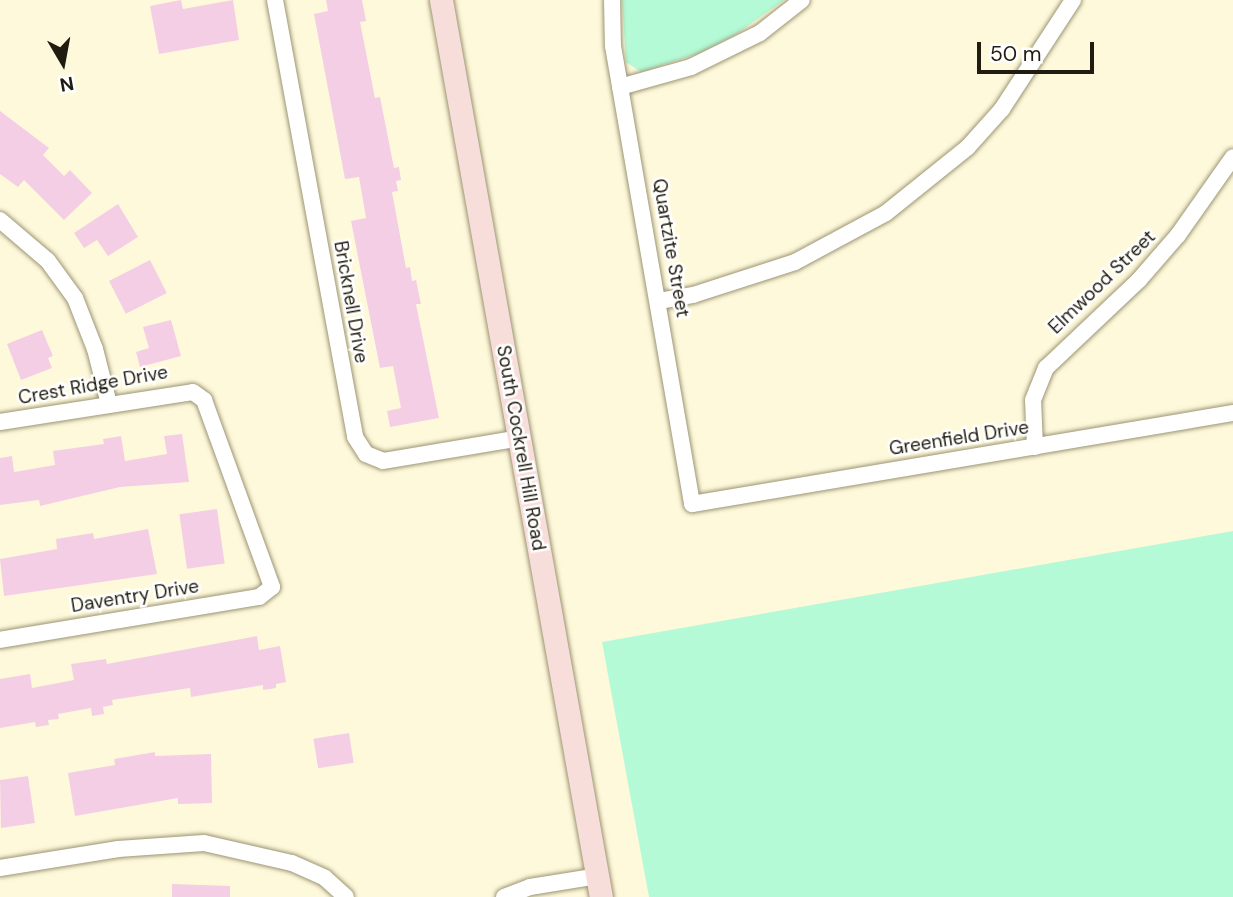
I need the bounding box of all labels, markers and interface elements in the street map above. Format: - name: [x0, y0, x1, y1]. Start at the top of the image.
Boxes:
- north arrow: [28, 28, 98, 98]
- scale bar: [981, 28, 1098, 72]
- text: 50 m: [990, 40, 1041, 68]
- text: N: [58, 71, 76, 98]
- street label: Quartzite Street: [648, 177, 694, 319]
- street label: Elmwood Street: [1044, 225, 1160, 339]
- street label: Bricknell Drive: [329, 239, 373, 365]
- street label: South Cockrell Hill Road: [492, 344, 550, 552]
- street label: Crest Ridge Drive: [16, 361, 170, 409]
- street label: Greenfield Drive: [887, 416, 1031, 460]
- street label: Daventry Drive: [69, 575, 201, 617]

